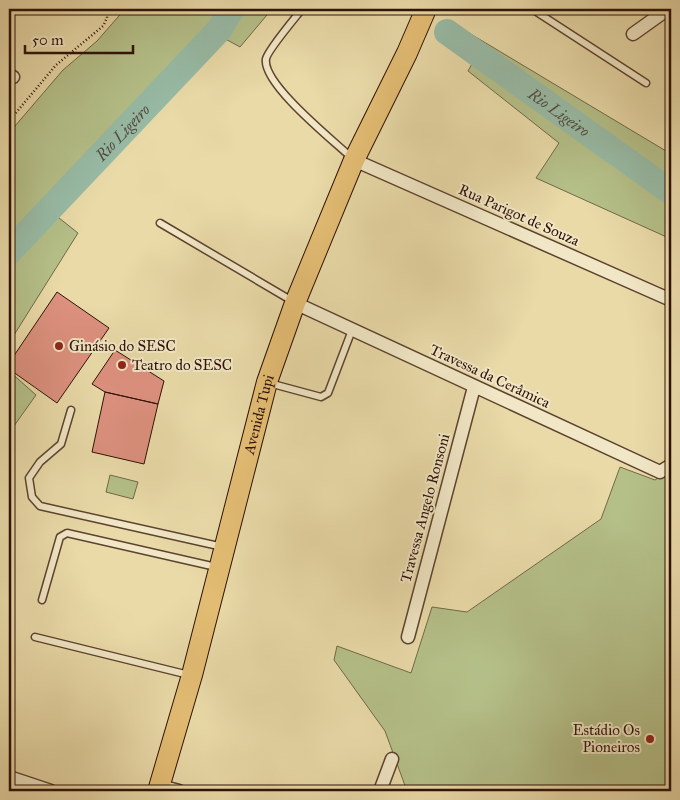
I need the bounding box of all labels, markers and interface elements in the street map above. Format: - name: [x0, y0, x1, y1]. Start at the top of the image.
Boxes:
- scale bar: [25, 22, 132, 54]
- text: 50 m: [32, 31, 64, 49]
- water label: Rio Ligeiro: [524, 84, 593, 141]
- water label: Rio Ligeiro: [91, 100, 154, 165]
- street label: Rua Parigot de Souza: [456, 180, 583, 250]
- place label: Ginásio do SESC: [69, 337, 176, 355]
- marker: Ginásio do SESC: [53, 340, 65, 352]
- street label: Travessa da Cerâmica: [427, 340, 553, 412]
- place label: Teatro do SESC: [132, 356, 232, 374]
- marker: Teatro do SESC: [116, 359, 128, 371]
- street label: Avenida Tupi: [240, 372, 278, 457]
- street label: Travessa Angelo Ronsoni: [396, 432, 454, 584]
- place label: Estádio Os Pioneiros: [573, 721, 640, 756]
- marker: Estádio Os Pioneiros: [644, 733, 656, 745]

